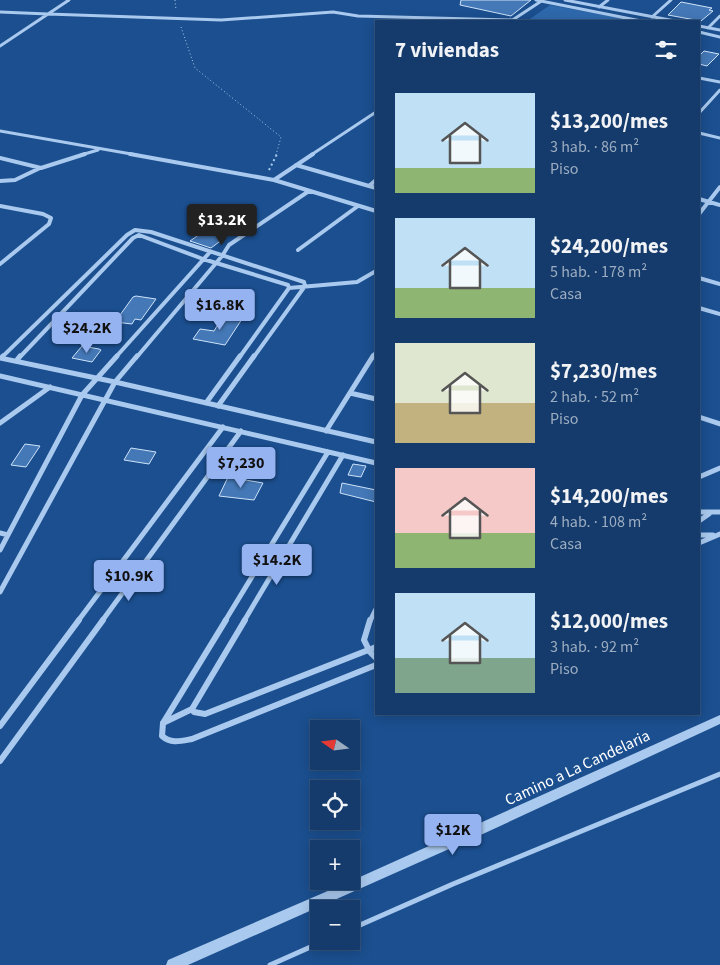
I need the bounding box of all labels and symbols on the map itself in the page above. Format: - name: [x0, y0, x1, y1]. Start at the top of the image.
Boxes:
- pin: $13.2K: [181, 204, 263, 246]
- pin: $16.8K: [179, 288, 261, 331]
- pin: $24.2K: [46, 312, 128, 354]
- pin: $7,230: [200, 446, 282, 489]
- pin: $14.2K: [236, 544, 318, 586]
- pin: $10.9K: [88, 560, 170, 602]
- north arrow: [310, 720, 360, 770]
- street label: Camino a La Candelaria: [501, 725, 654, 811]
- pin: $12K: [423, 814, 483, 856]

